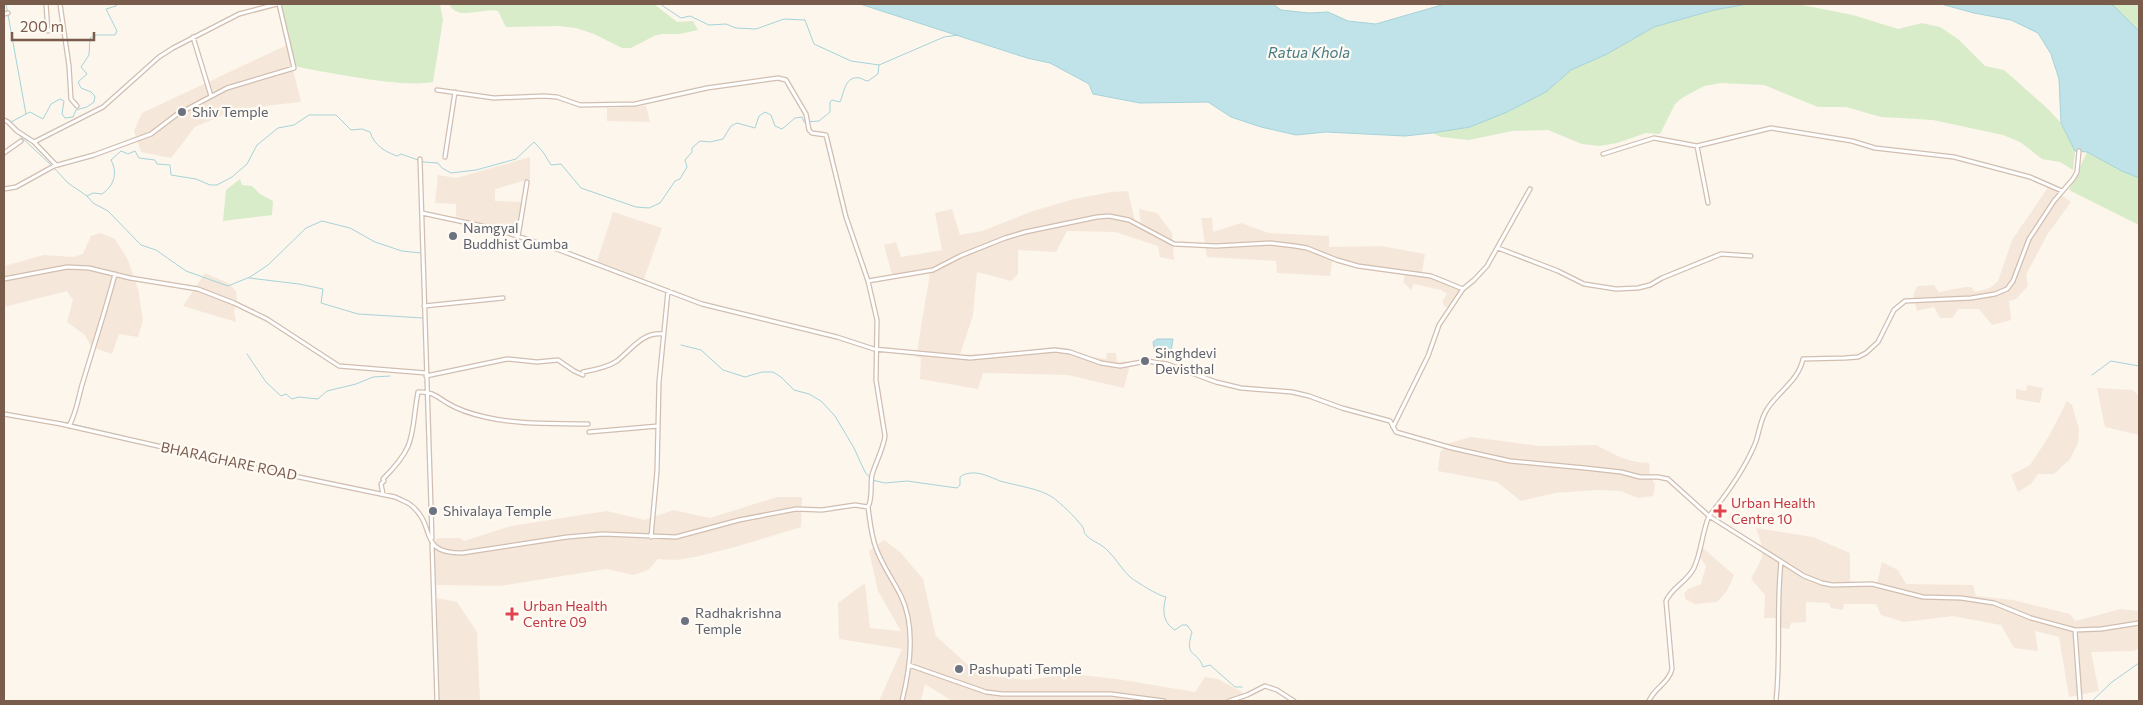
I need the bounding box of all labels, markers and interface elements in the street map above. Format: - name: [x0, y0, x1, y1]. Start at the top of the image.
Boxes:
- scale bar: [12, 10, 95, 42]
- text: 200 m: [20, 17, 64, 35]
- water label: Ratua Khola: [1268, 43, 1350, 61]
- place label: Shiv Temple: [192, 103, 268, 120]
- marker: Shiv Temple: [176, 106, 188, 118]
- place label: Namgyal Buddhist Gumba: [463, 219, 568, 252]
- marker: Namgyal Buddhist Gumba: [447, 230, 459, 242]
- place label: Singhdevi Devisthal: [1155, 344, 1217, 377]
- marker: Singhdevi Devisthal: [1139, 355, 1151, 367]
- street label: BHARAGHARE ROAD: [159, 438, 299, 483]
- place label: Urban Health Centre 10: [1731, 494, 1816, 527]
- place label: Shivalaya Temple: [443, 502, 552, 519]
- marker: Urban Health Centre 10: [1713, 504, 1727, 518]
- marker: Shivalaya Temple: [427, 505, 439, 517]
- place label: Urban Health Centre 09: [523, 597, 608, 630]
- place label: Radhakrishna Temple: [695, 604, 782, 637]
- marker: Urban Health Centre 09: [505, 607, 519, 621]
- marker: Radhakrishna Temple: [679, 615, 691, 627]
- place label: Pashupati Temple: [969, 660, 1082, 677]
- marker: Pashupati Temple: [953, 663, 965, 675]

